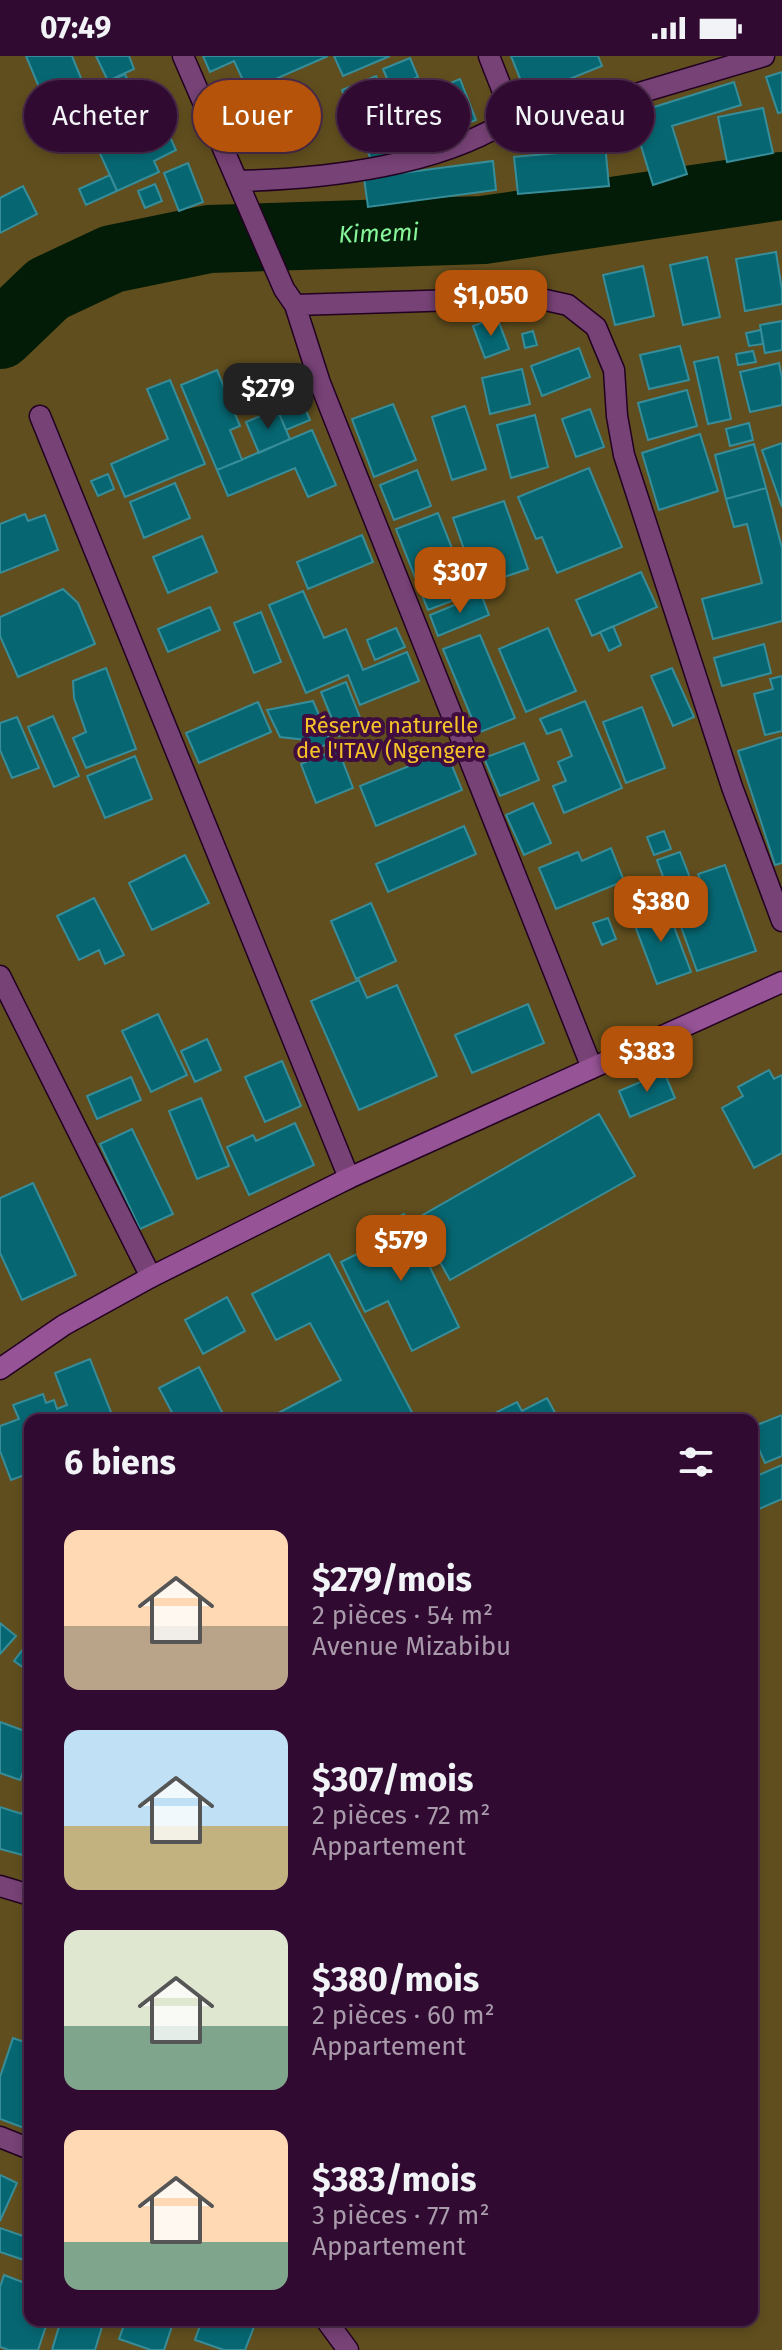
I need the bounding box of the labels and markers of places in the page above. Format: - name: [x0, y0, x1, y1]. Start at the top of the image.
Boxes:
- pin: $1,050: [426, 270, 556, 338]
- pin: $279: [221, 363, 315, 431]
- pin: $307: [413, 547, 507, 615]
- pin: $380: [614, 876, 708, 944]
- pin: $383: [600, 1026, 694, 1094]
- pin: $579: [354, 1215, 448, 1283]

